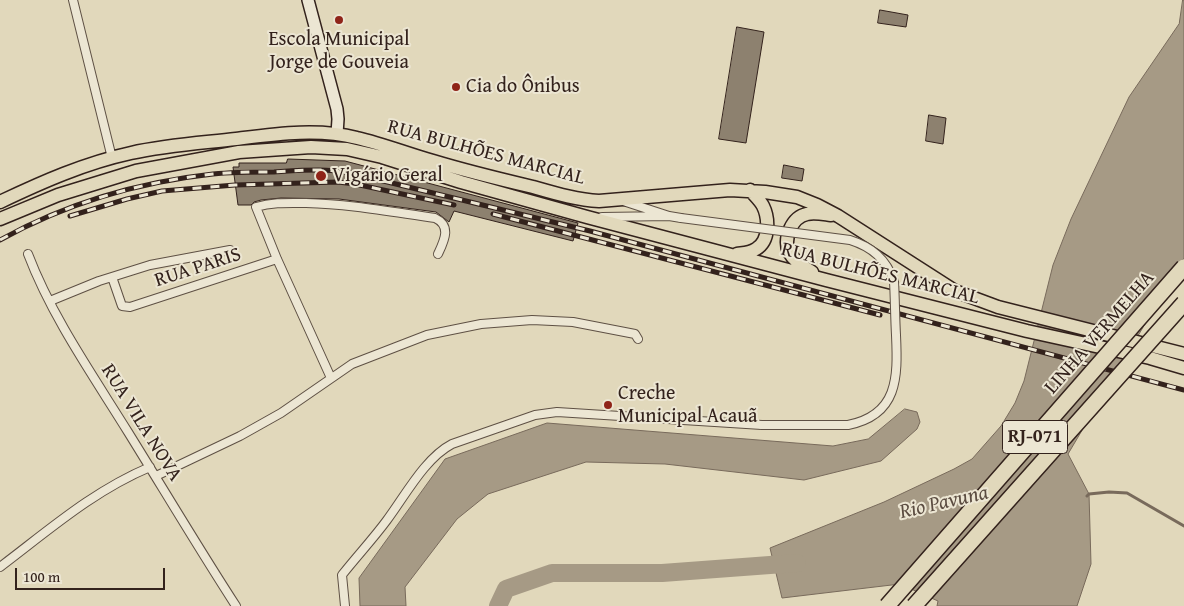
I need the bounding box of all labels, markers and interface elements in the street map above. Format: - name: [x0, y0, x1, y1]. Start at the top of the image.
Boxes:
- marker: Escola Municipal Jorge de Gouveia: [333, 14, 345, 26]
- place label: Escola Municipal Jorge de Gouveia: [268, 28, 410, 75]
- place label: Cia do Ônibus: [466, 75, 580, 99]
- marker: Cia do Ônibus: [450, 81, 462, 93]
- street label: RUA BULHÕES MARCIAL: [385, 115, 587, 191]
- place label: Vigário Geral: [332, 164, 443, 188]
- marker: Vigário Geral: [314, 169, 328, 183]
- street label: RUA BULHÕES MARCIAL: [779, 238, 981, 310]
- street label: RUA PARIS: [152, 243, 244, 293]
- street label: LINHA VERMELHA: [1040, 267, 1160, 399]
- street label: RUA VILA NOVA: [95, 360, 187, 486]
- place label: Creche Municipal Acauã: [618, 382, 758, 429]
- marker: Creche Municipal Acauã: [602, 399, 614, 411]
- road number: RJ-071: [1002, 421, 1068, 454]
- water label: Rio Pavuna: [897, 481, 991, 525]
- scale bar: [18, 558, 168, 590]
- text: 100 m: [23, 566, 60, 587]

